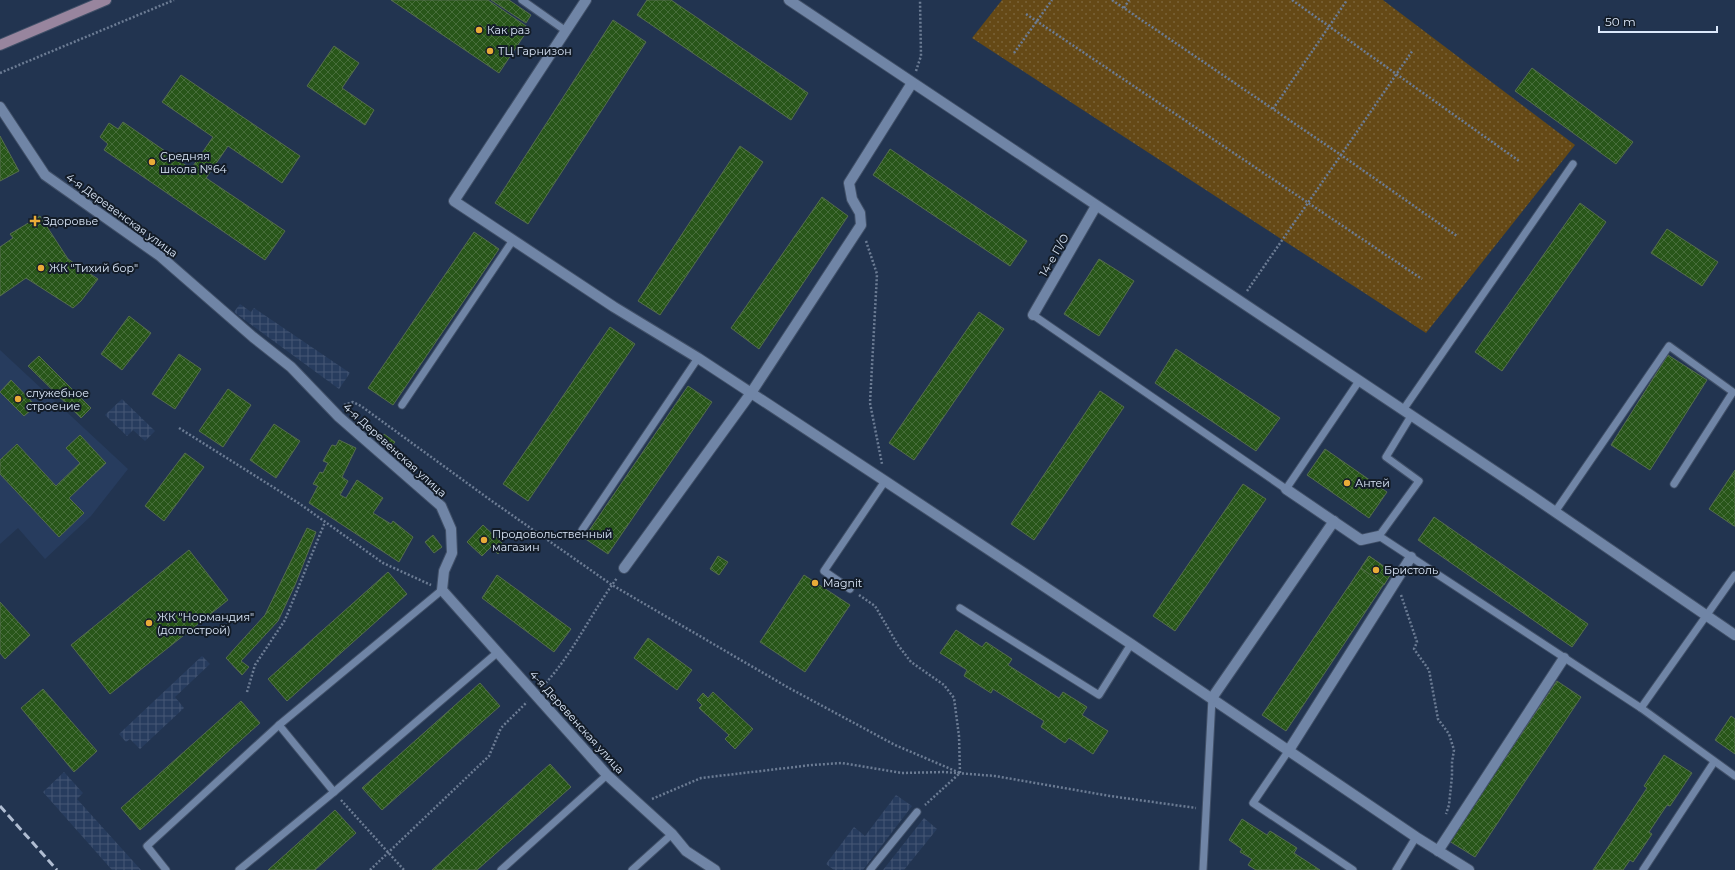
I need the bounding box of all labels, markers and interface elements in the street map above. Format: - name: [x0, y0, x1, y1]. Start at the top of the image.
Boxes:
- scale bar: [1599, 8, 1717, 34]
- text: 50 m: [1605, 14, 1636, 29]
- place label: Как раз: [487, 23, 530, 37]
- marker: Как раз: [474, 25, 484, 35]
- place label: ТЦ Гарнизон: [498, 44, 572, 58]
- marker: ТЦ Гарнизон: [485, 46, 495, 56]
- place label: Средняя школа №64: [160, 149, 228, 176]
- marker: Средняя школа №64: [147, 157, 157, 167]
- street label: 4-я Деревенская улица: [64, 170, 180, 260]
- place label: Здоровье: [43, 214, 98, 228]
- marker: Здоровье: [30, 216, 40, 226]
- street label: 14-е П/О: [1036, 231, 1072, 279]
- place label: ЖК "Тихий бор": [49, 261, 138, 275]
- marker: ЖК "Тихий бор": [36, 263, 46, 273]
- place label: служебное строение: [26, 386, 89, 413]
- marker: служебное строение: [13, 394, 23, 404]
- street label: 4-я Деревенская улица: [340, 400, 450, 500]
- place label: Антей: [1355, 476, 1390, 490]
- marker: Антей: [1342, 478, 1352, 488]
- place label: Продовольственный магазин: [492, 527, 612, 554]
- marker: Продовольственный магазин: [479, 535, 489, 545]
- place label: Бристоль: [1384, 563, 1438, 577]
- marker: Бристоль: [1371, 565, 1381, 575]
- place label: Magnit: [823, 576, 863, 590]
- marker: Magnit: [810, 578, 820, 588]
- place label: ЖК "Нормандия" (долгострой): [157, 610, 254, 637]
- marker: ЖК "Нормандия" (долгострой): [144, 618, 154, 628]
- street label: 4-я Деревенская улица: [527, 667, 627, 777]

